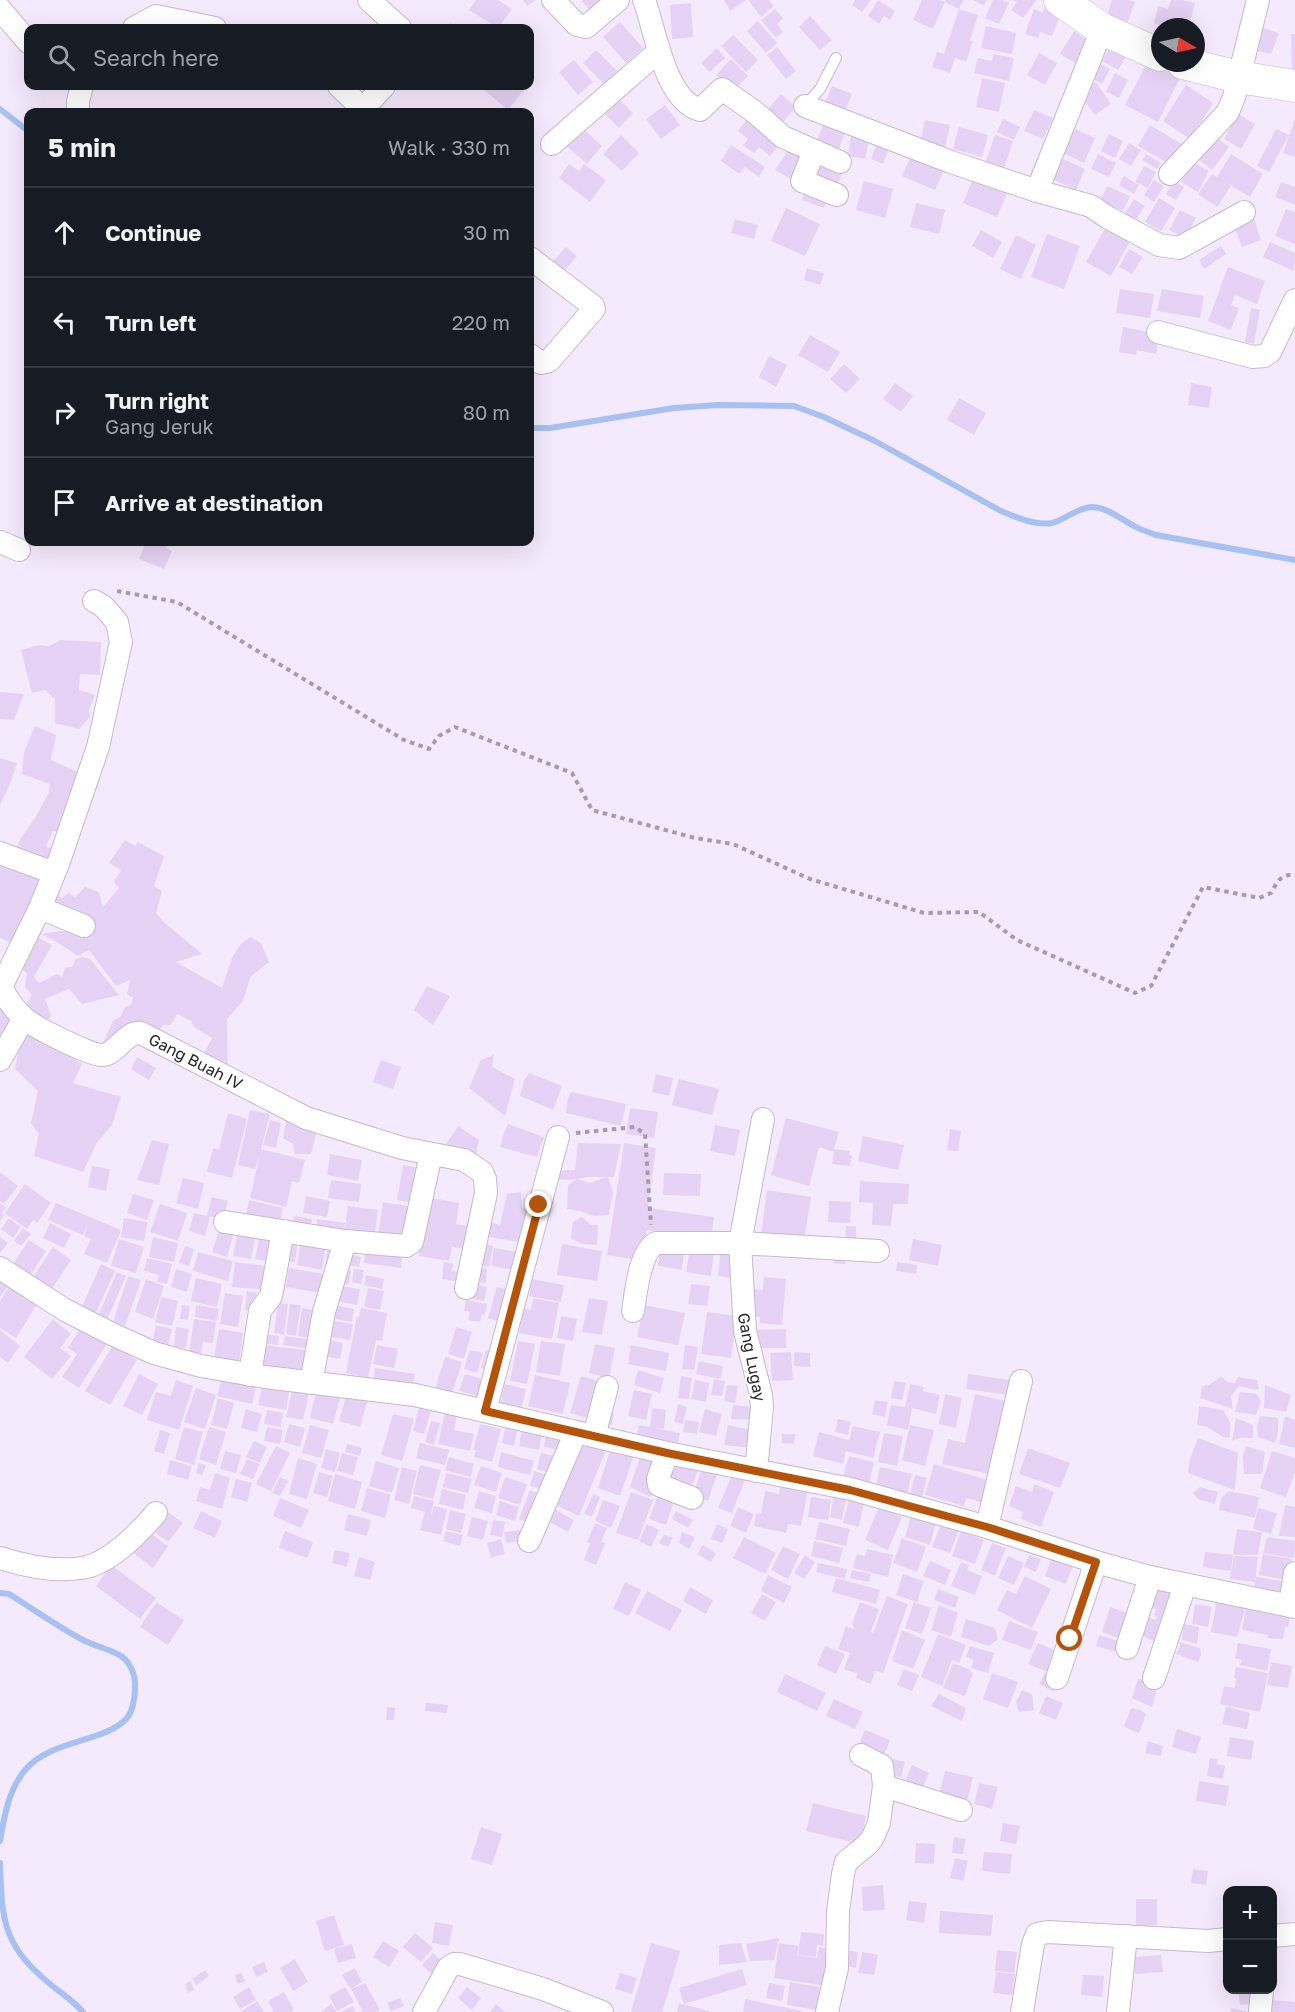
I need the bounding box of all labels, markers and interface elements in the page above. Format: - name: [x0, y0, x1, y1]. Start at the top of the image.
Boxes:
- north arrow: [1151, 18, 1205, 72]
- search box: [24, 24, 534, 90]
- icon: search: [45, 41, 78, 74]
- text: Search here: [93, 44, 219, 71]
- text: 5 min: [48, 132, 116, 163]
- text: Walk · 330 m: [388, 135, 510, 159]
- icon: ahead: [48, 216, 81, 249]
- text: Continue: [105, 219, 201, 246]
- text: 30 m: [463, 220, 510, 244]
- icon: left: [48, 306, 81, 339]
- text: Turn left: [105, 309, 196, 336]
- text: 220 m: [452, 310, 510, 334]
- text: Turn right: [105, 387, 209, 414]
- icon: right: [48, 396, 81, 429]
- text: 80 m: [463, 400, 510, 424]
- text: Gang Jeruk: [105, 414, 214, 438]
- icon: arrive: [48, 486, 81, 519]
- text: Arrive at destination: [105, 489, 323, 516]
- street label: Gang Buah IV: [145, 1029, 246, 1094]
- route end: [525, 1191, 551, 1217]
- street label: Gang Lugay: [734, 1311, 770, 1403]
- route start: [1056, 1625, 1082, 1651]
- map controls: [1223, 1886, 1277, 1994]
- button: +: [1223, 1886, 1277, 1940]
- button: −: [1223, 1940, 1277, 1994]

